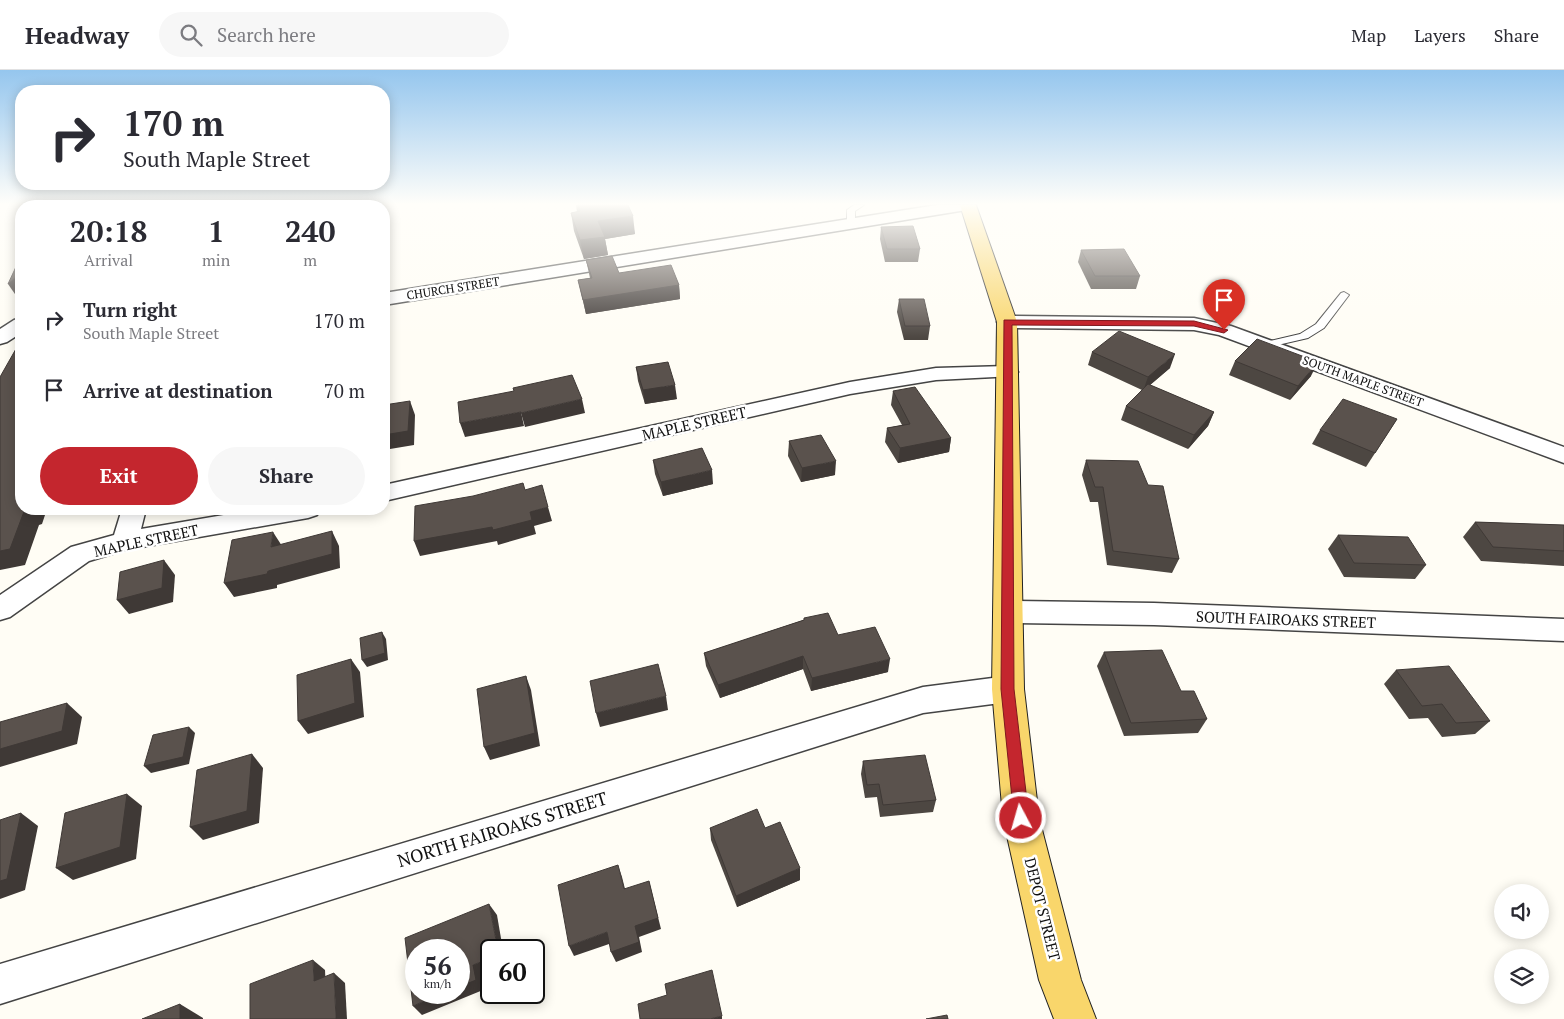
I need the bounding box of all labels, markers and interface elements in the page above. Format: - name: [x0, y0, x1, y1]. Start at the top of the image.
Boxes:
- search box: [159, 12, 509, 57]
- text: Headway: [25, 19, 129, 51]
- icon: search: [177, 21, 205, 49]
- text: Search here: [217, 22, 316, 47]
- text: Map: [1351, 23, 1386, 47]
- text: Layers: [1414, 23, 1466, 47]
- text: Share: [1494, 23, 1539, 47]
- text: 170 m: [123, 100, 224, 146]
- icon: right: [40, 105, 105, 170]
- text: South Maple Street: [123, 144, 310, 173]
- text: 20:18: [69, 211, 148, 251]
- text: 1: [208, 211, 225, 251]
- text: 240: [285, 211, 336, 251]
- text: Arrival: [84, 249, 133, 271]
- text: min: [202, 249, 230, 271]
- text: m: [303, 249, 317, 271]
- street label: CHURCH STREET: [405, 273, 501, 303]
- pin: [1203, 279, 1245, 330]
- icon: arrive: [1210, 286, 1238, 314]
- text: Turn right: [83, 297, 177, 322]
- icon: right: [40, 306, 68, 334]
- text: 170 m: [314, 308, 365, 333]
- text: South Maple Street: [83, 322, 219, 344]
- street label: SOUTH MAPLE STREET: [1300, 352, 1426, 410]
- icon: arrive: [40, 376, 68, 404]
- text: Arrive at destination: [83, 378, 272, 403]
- text: 70 m: [324, 378, 365, 403]
- street label: MAPLE STREET: [640, 401, 748, 445]
- button: Exit: [40, 447, 198, 505]
- button: Share: [208, 447, 365, 505]
- street label: MAPLE STREET: [92, 519, 200, 561]
- street label: SOUTH FAIROAKS STREET: [1196, 606, 1376, 632]
- street label: NORTH FAIROAKS STREET: [394, 786, 610, 872]
- position arrow: [994, 791, 1046, 843]
- street label: DEPOT STREET: [1021, 855, 1065, 963]
- map controls: [1494, 884, 1549, 1004]
- button: sound: [1494, 884, 1549, 939]
- speed limit sign: 60: [480, 939, 545, 1004]
- text: 56: [423, 949, 452, 982]
- button: layers: [1494, 949, 1549, 1004]
- text: km/h: [424, 976, 451, 991]

